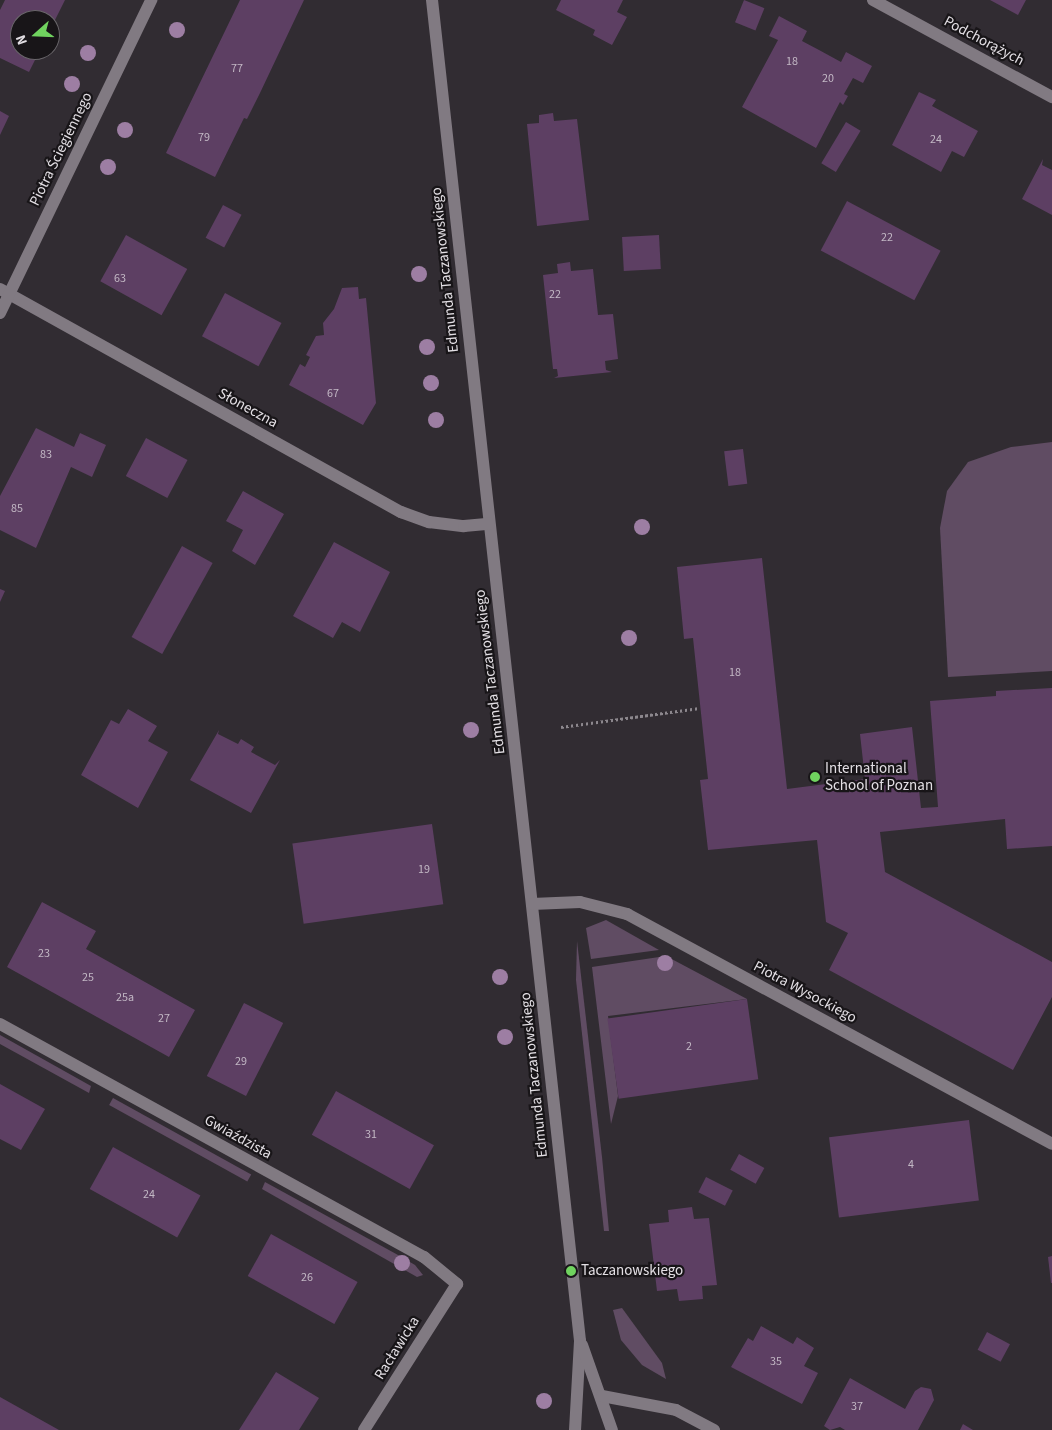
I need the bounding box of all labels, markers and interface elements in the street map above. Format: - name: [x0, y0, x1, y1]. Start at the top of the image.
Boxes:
- north arrow: [10, 10, 60, 60]
- street label: Podchorążych: [941, 12, 1027, 70]
- text: N: [11, 32, 33, 48]
- house number: 18: [786, 55, 798, 69]
- house number: 77: [231, 62, 243, 76]
- house number: 20: [822, 72, 834, 86]
- street label: Piotra Ściegiennego: [26, 89, 96, 209]
- house number: 79: [198, 131, 210, 145]
- house number: 24: [930, 133, 942, 147]
- street label: Edmunda Taczanowskiego: [427, 187, 463, 353]
- house number: 22: [881, 231, 893, 245]
- house number: 63: [114, 272, 126, 286]
- house number: 22: [549, 288, 561, 302]
- street label: Słoneczna: [215, 384, 281, 432]
- house number: 67: [327, 387, 339, 401]
- house number: 83: [40, 448, 52, 462]
- house number: 85: [11, 502, 23, 516]
- street label: Edmunda Taczanowskiego: [471, 589, 509, 755]
- house number: 18: [729, 666, 741, 680]
- place label: International School of Poznan: [825, 759, 933, 794]
- marker: International School of Poznan: [809, 771, 821, 783]
- house number: 19: [418, 863, 430, 877]
- house number: 23: [38, 947, 50, 961]
- street label: Piotra Wysockiego: [750, 957, 860, 1027]
- house number: 25: [82, 971, 94, 985]
- house number: 25a: [116, 991, 134, 1005]
- street label: Edmunda Taczanowskiego: [516, 992, 552, 1158]
- house number: 27: [158, 1012, 170, 1026]
- house number: 2: [686, 1040, 692, 1054]
- house number: 29: [235, 1055, 247, 1069]
- street label: Gwiaździsta: [201, 1111, 275, 1163]
- house number: 31: [365, 1128, 377, 1142]
- house number: 4: [908, 1158, 914, 1172]
- house number: 24: [143, 1188, 155, 1202]
- place label: Taczanowskiego: [581, 1262, 683, 1280]
- marker: Taczanowskiego: [565, 1265, 577, 1277]
- house number: 26: [301, 1271, 313, 1285]
- street label: Racławicka: [371, 1313, 423, 1383]
- house number: 35: [770, 1355, 782, 1369]
- house number: 37: [851, 1400, 863, 1414]

